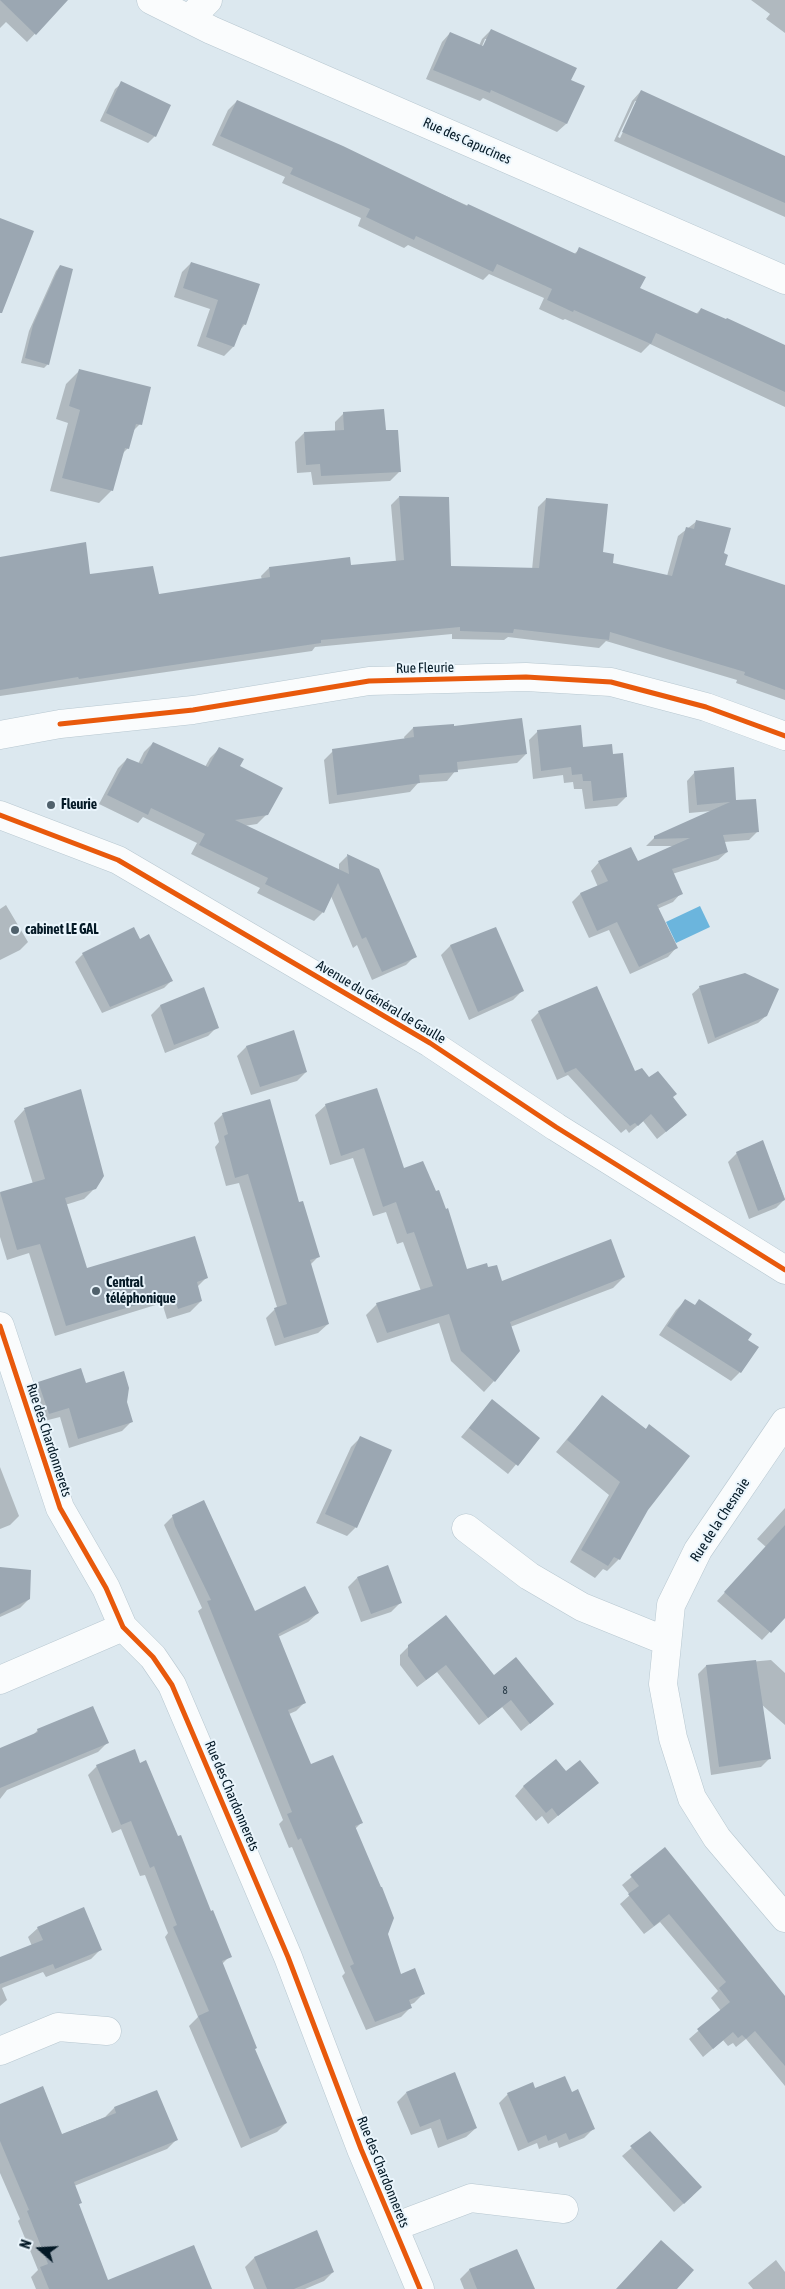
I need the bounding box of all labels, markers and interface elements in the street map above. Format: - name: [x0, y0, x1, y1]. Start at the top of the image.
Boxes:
- street label: Rue des Capucines: [420, 114, 514, 168]
- street label: Rue Fleurie: [396, 659, 454, 677]
- place label: Fleurie: [61, 797, 97, 813]
- marker: Fleurie: [45, 799, 57, 811]
- place label: cabinet LE GAL: [25, 922, 99, 938]
- marker: cabinet LE GAL: [9, 924, 21, 936]
- street label: Avenue du Général de Gaulle: [313, 957, 449, 1047]
- place label: Central téléphonique: [106, 1275, 176, 1308]
- marker: Central téléphonique: [90, 1285, 102, 1297]
- street label: Rue des Chardonnerets: [23, 1381, 75, 1499]
- street label: Rue de la Chesnaie: [687, 1475, 753, 1565]
- house number: 8: [502, 1684, 508, 1698]
- street label: Rue des Chardonnerets: [201, 1738, 263, 1854]
- street label: Rue des Chardonnerets: [353, 2114, 413, 2230]
- north arrow: [15, 2224, 65, 2274]
- text: N: [17, 2238, 35, 2251]

